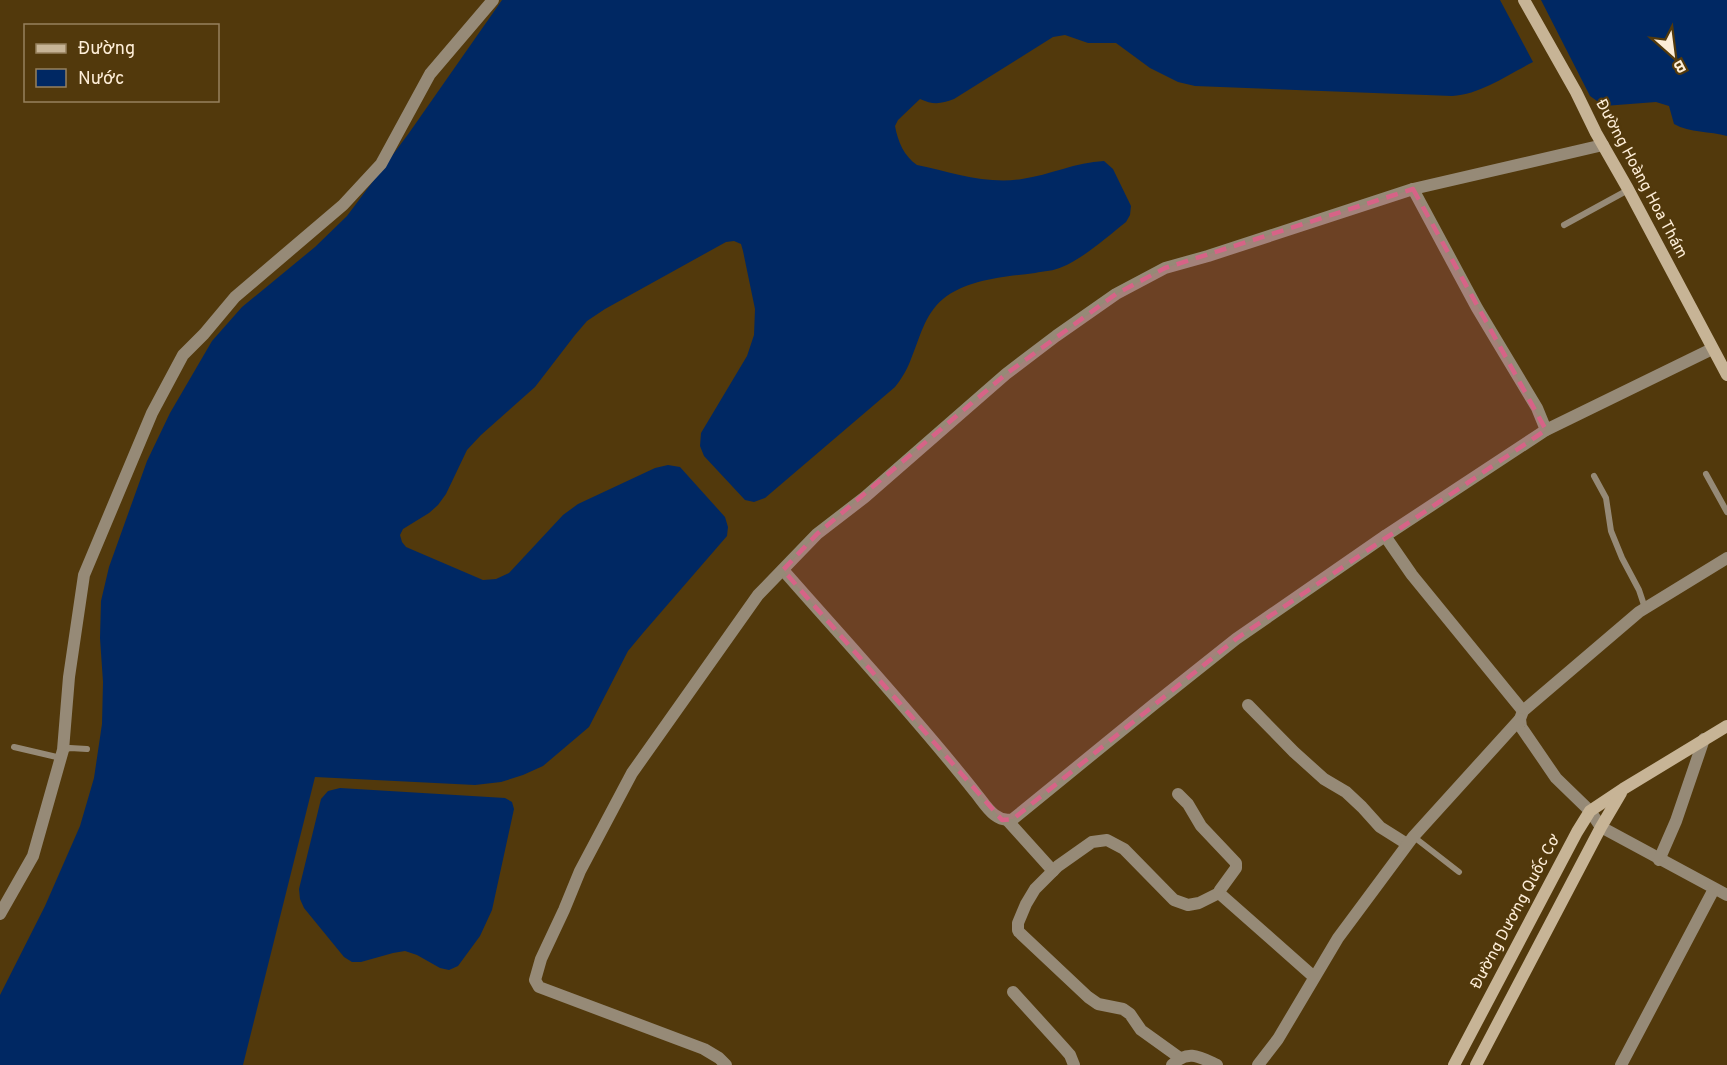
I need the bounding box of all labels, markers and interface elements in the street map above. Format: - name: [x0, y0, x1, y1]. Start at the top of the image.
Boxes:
- legend: [24, 24, 219, 102]
- north arrow: [1643, 24, 1703, 84]
- text: Đường: [78, 38, 135, 61]
- text: B: [1670, 54, 1689, 77]
- text: Nước: [78, 68, 124, 91]
- street label: Đường Hoàng Hoa Thám: [1590, 96, 1692, 262]
- street label: Đường Dương Quốc Cơ: [1466, 831, 1565, 993]

